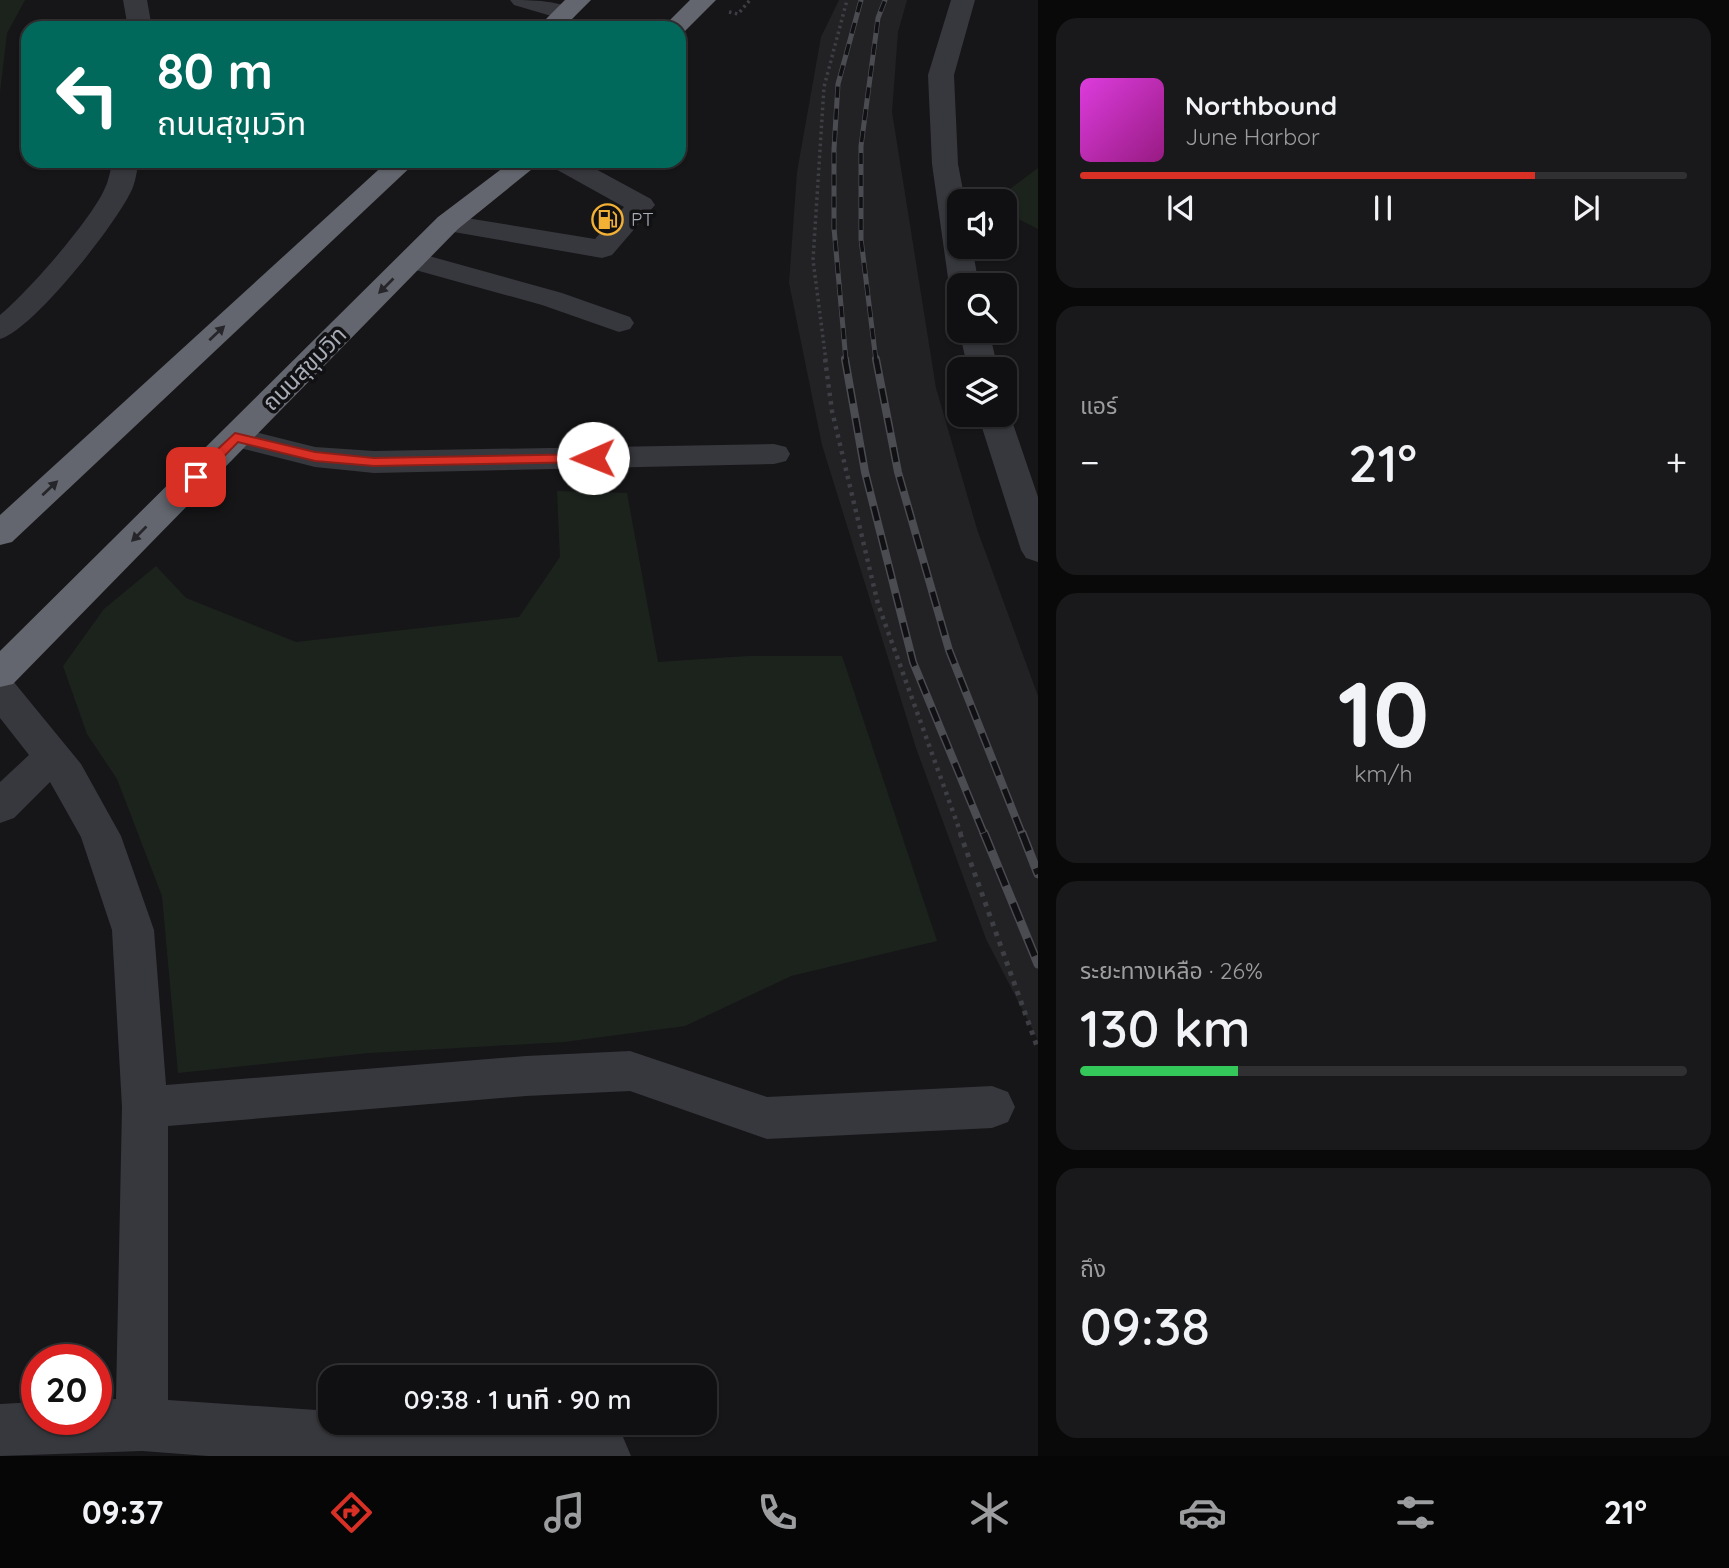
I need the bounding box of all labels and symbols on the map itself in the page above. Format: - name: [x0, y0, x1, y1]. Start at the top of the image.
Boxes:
- fuel station icon: PT: [591, 202, 625, 236]
- place label: PT: [631, 207, 654, 231]
- one-way arrow: [377, 278, 394, 295]
- street label: ถนนสุขุมวิท: [256, 320, 352, 416]
- one-way arrow: [208, 326, 225, 342]
- position arrow: [556, 421, 630, 495]
- pin: [166, 447, 226, 507]
- one-way arrow: [41, 480, 58, 496]
- one-way arrow: [130, 526, 147, 543]
- speed limit sign: 20: [21, 1344, 112, 1435]

